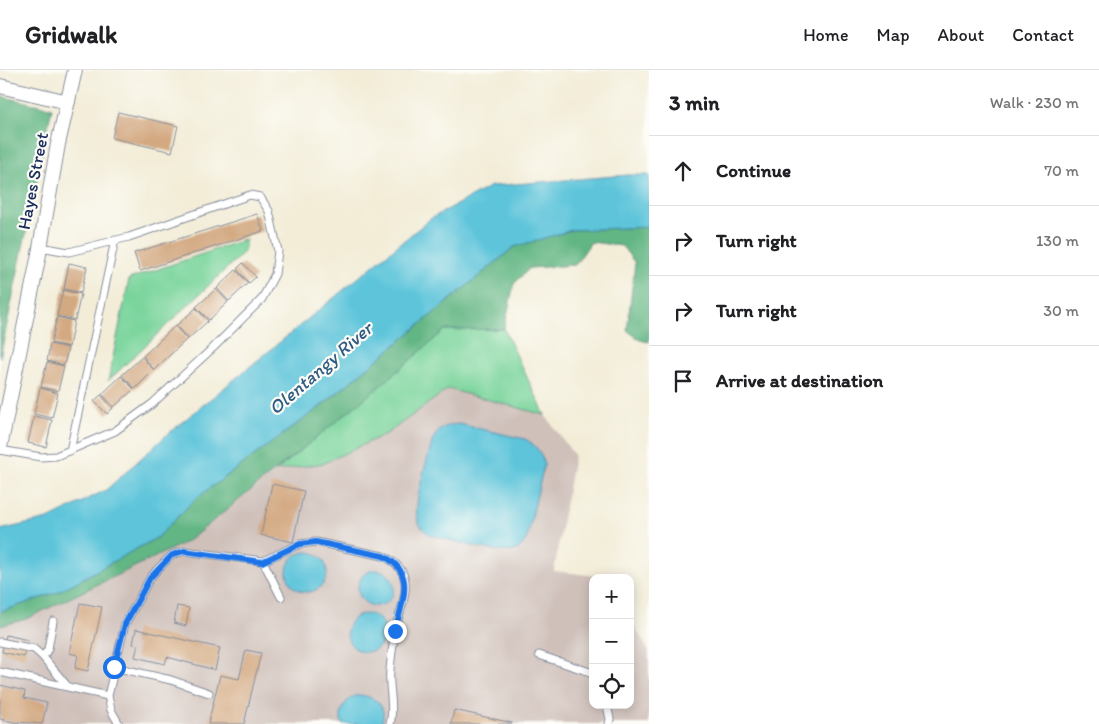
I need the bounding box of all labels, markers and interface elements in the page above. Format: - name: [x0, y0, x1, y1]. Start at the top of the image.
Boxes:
- text: Gridwalk: [25, 20, 117, 49]
- text: Home: [803, 24, 849, 46]
- text: Map: [877, 24, 910, 46]
- text: About: [938, 24, 984, 46]
- text: Contact: [1012, 24, 1074, 46]
- text: 3 min: [669, 90, 719, 115]
- text: Walk · 230 m: [990, 93, 1079, 112]
- street label: Hayes Street: [13, 130, 53, 232]
- icon: ahead: [669, 157, 697, 185]
- text: Continue: [716, 159, 791, 182]
- text: 70 m: [1044, 161, 1079, 180]
- icon: right: [669, 227, 697, 255]
- text: Turn right: [716, 229, 797, 252]
- text: 130 m: [1036, 231, 1079, 250]
- icon: right: [669, 297, 697, 325]
- text: Turn right: [716, 299, 797, 322]
- text: 30 m: [1043, 301, 1079, 320]
- water label: Olentangy River: [264, 316, 378, 420]
- icon: arrive: [669, 367, 697, 395]
- text: Arrive at destination: [716, 369, 883, 392]
- map controls: [589, 574, 634, 709]
- button: +: [589, 574, 634, 619]
- button: −: [589, 619, 634, 664]
- route end: [384, 620, 407, 643]
- route start: [103, 656, 126, 679]
- button: locate: [589, 664, 634, 709]

